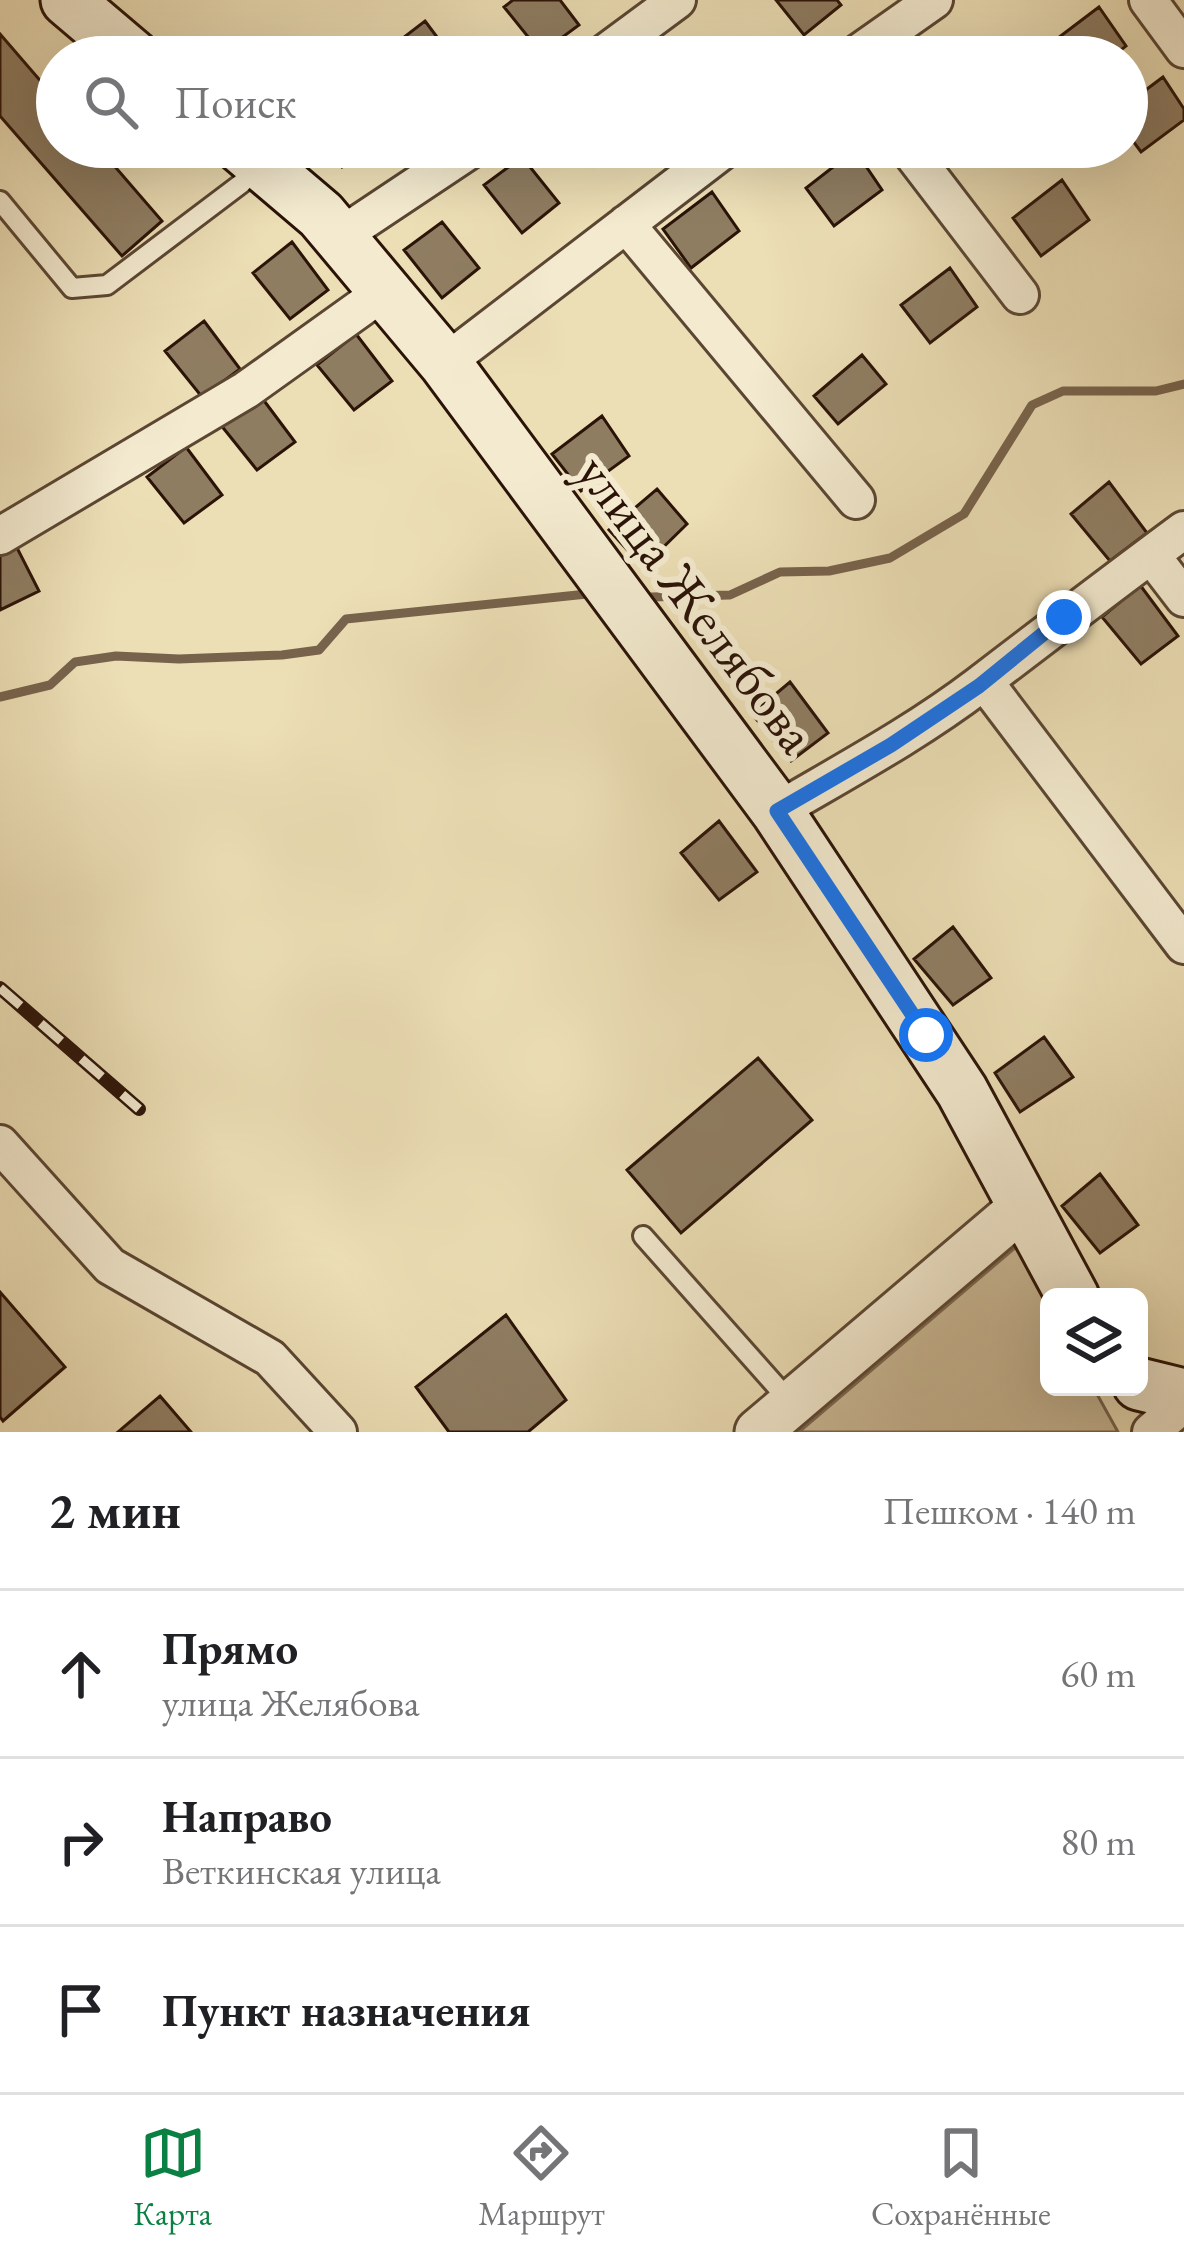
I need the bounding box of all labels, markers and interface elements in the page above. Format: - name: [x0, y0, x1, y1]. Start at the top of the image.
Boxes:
- search box: [36, 36, 1148, 168]
- icon: search: [78, 69, 144, 135]
- text: Поиск: [174, 73, 296, 131]
- street label: улица Желябова: [562, 439, 833, 767]
- route end: [1037, 590, 1091, 644]
- route start: [899, 1008, 953, 1062]
- map controls: [1040, 1288, 1148, 1396]
- button: layers: [1040, 1288, 1148, 1396]
- text: 2 мин: [48, 1477, 181, 1543]
- text: Пешком · 140 m: [883, 1485, 1136, 1536]
- text: Прямо: [162, 1619, 298, 1677]
- icon: ahead: [48, 1641, 114, 1707]
- text: 60 m: [1060, 1648, 1136, 1699]
- text: улица Желябова: [162, 1677, 420, 1728]
- text: Направо: [162, 1787, 332, 1845]
- icon: right: [48, 1809, 114, 1875]
- text: 80 m: [1060, 1816, 1136, 1867]
- text: Веткинская улица: [162, 1845, 441, 1896]
- icon: arrive: [48, 1977, 114, 2043]
- text: Пункт назначения: [162, 1981, 531, 2039]
- tab: Карта: [133, 2120, 212, 2235]
- tab: Маршрут: [478, 2120, 605, 2235]
- tab: Сохранённые: [871, 2120, 1051, 2235]

